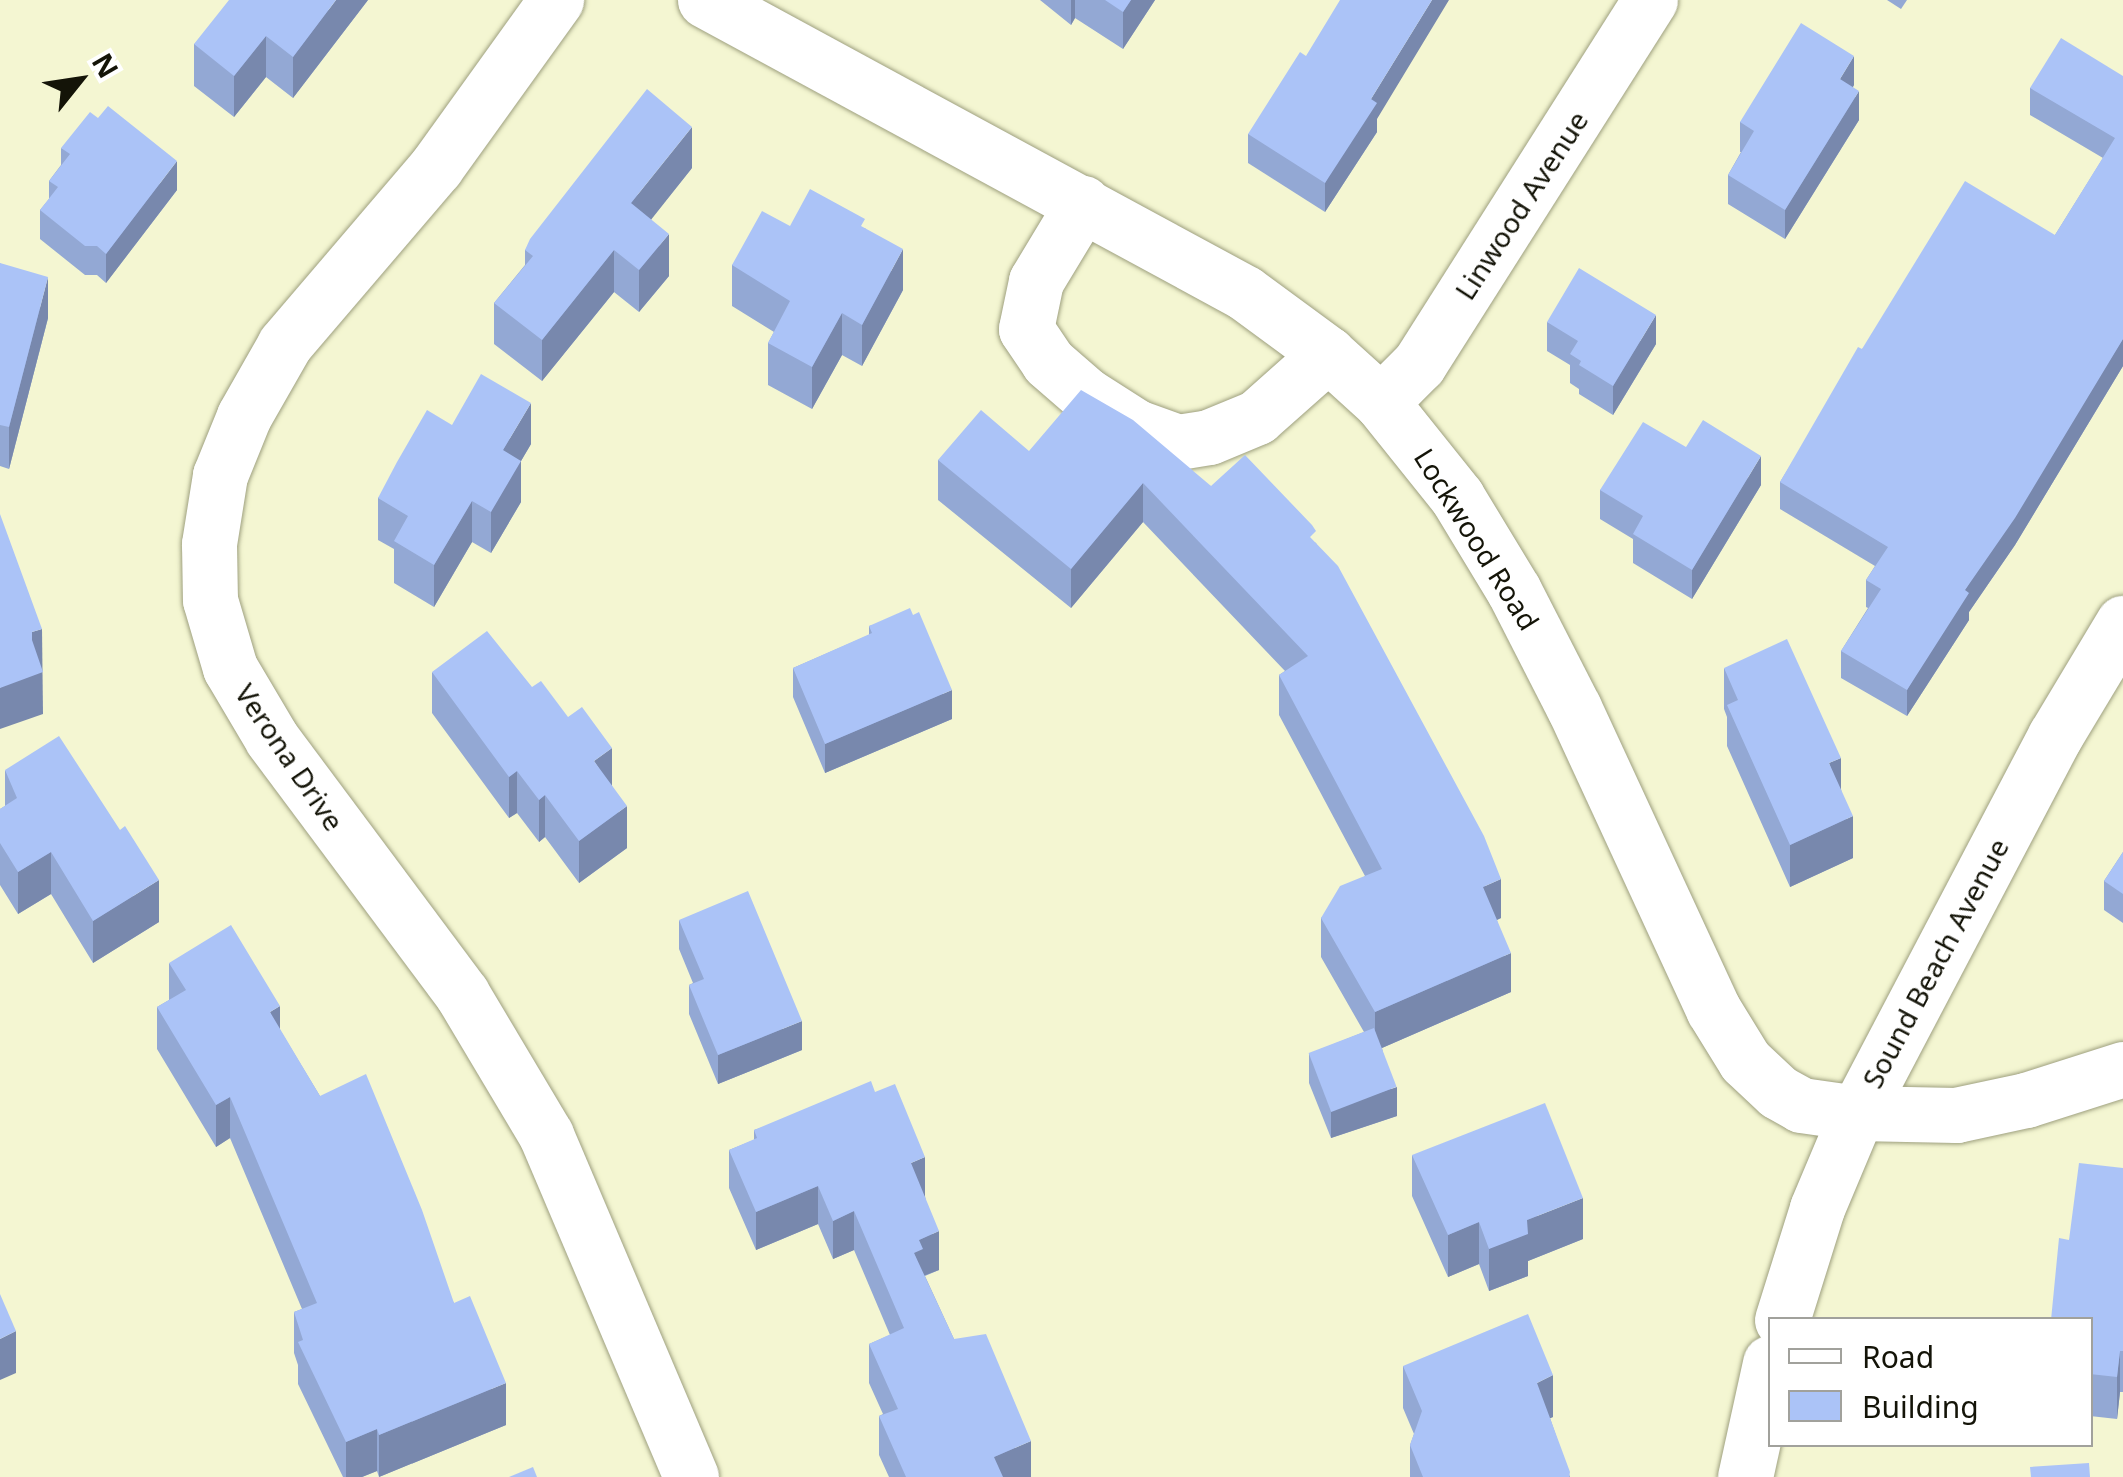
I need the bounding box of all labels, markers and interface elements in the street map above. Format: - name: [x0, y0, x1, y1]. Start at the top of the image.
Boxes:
- north arrow: [30, 30, 130, 130]
- text: N: [84, 46, 128, 84]
- street label: Linwood Avenue: [1448, 104, 1594, 306]
- street label: Lockwood Road: [1408, 442, 1546, 636]
- street label: Verona Drive: [229, 677, 351, 837]
- street label: Sound Beach Avenue: [1855, 833, 2015, 1093]
- legend: [1768, 1317, 2093, 1447]
- text: Road: [1862, 1336, 1934, 1377]
- text: Building: [1862, 1386, 1979, 1427]

